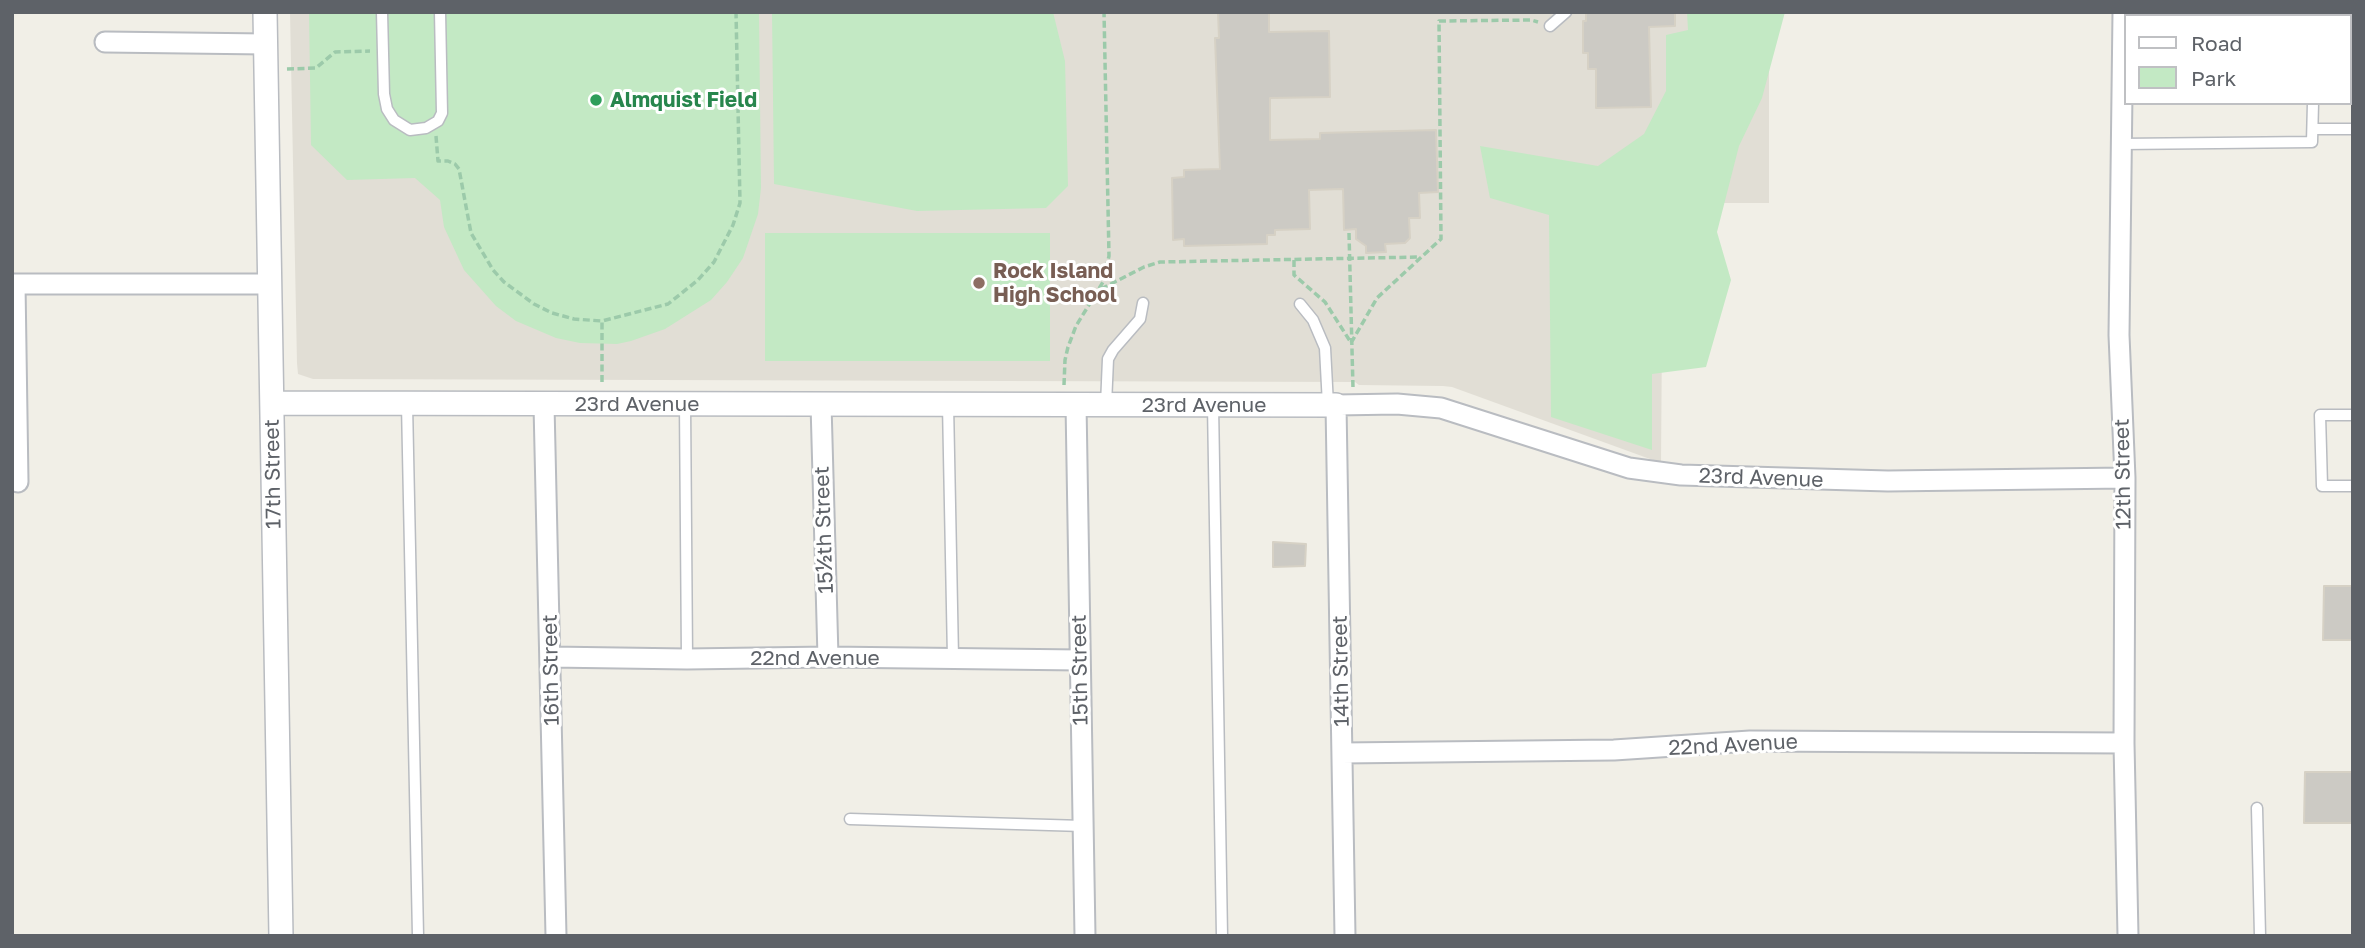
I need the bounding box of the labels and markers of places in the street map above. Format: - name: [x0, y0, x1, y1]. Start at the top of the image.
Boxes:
- place label: Almquist Field: [610, 87, 757, 113]
- marker: Almquist Field: [588, 92, 604, 108]
- place label: Rock Island High School: [993, 258, 1117, 308]
- marker: Rock Island High School: [971, 275, 987, 291]

